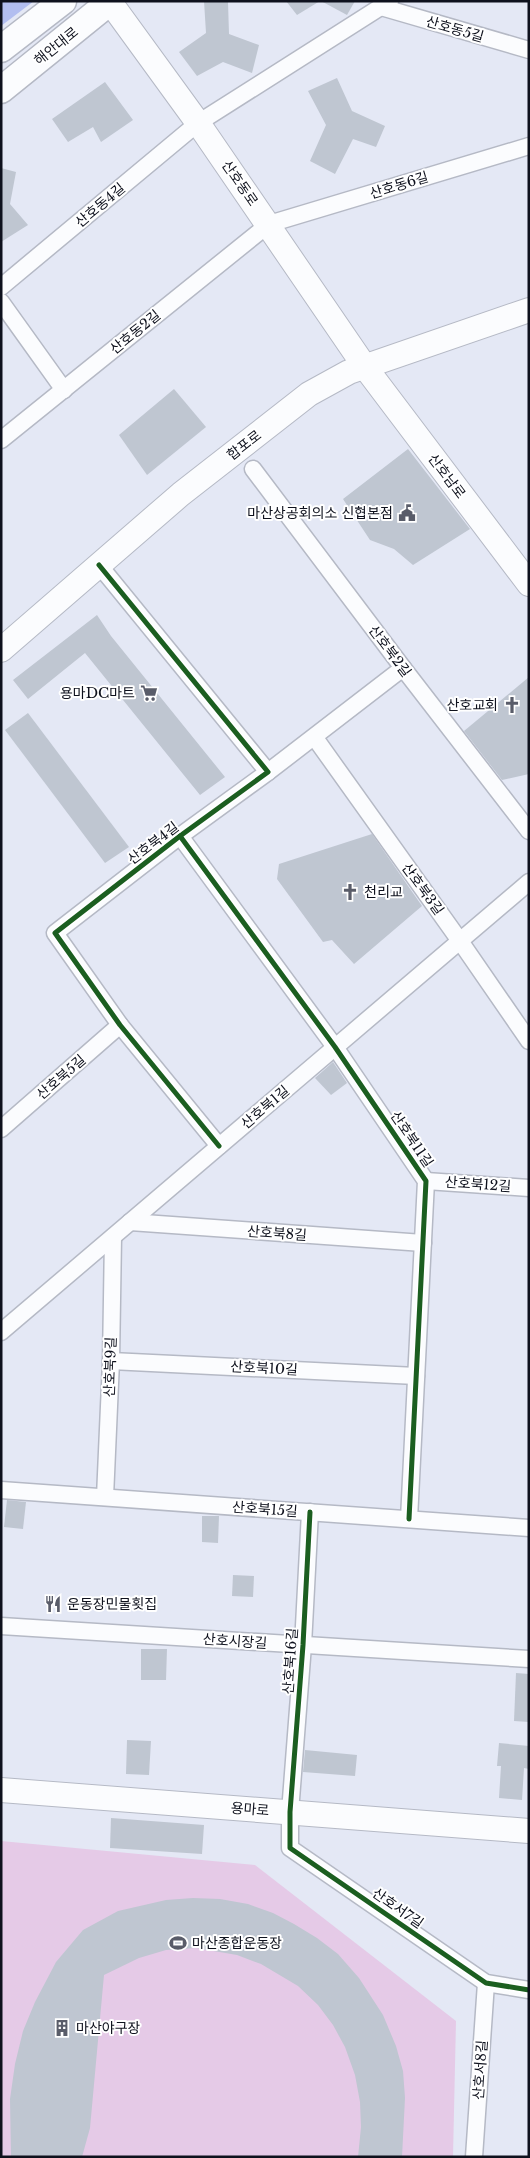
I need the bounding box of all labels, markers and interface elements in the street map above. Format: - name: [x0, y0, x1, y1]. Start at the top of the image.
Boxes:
- street label: 산호동5길: [424, 12, 486, 46]
- street label: 해안대로: [30, 23, 82, 69]
- street label: 산호동로: [218, 157, 262, 209]
- street label: 산호동6길: [367, 168, 431, 202]
- street label: 산호동4길: [71, 179, 129, 231]
- street label: 산호동2길: [106, 306, 164, 358]
- street label: 합포로: [223, 426, 265, 464]
- street label: 산호남로: [424, 450, 470, 502]
- public building icon: 마산상공회의소 신협본점: [397, 503, 417, 523]
- place label: 마산상공회의소 신협본점: [247, 504, 393, 522]
- street label: 산호북2길: [365, 622, 415, 680]
- supermarket icon: 용마DC마트: [139, 683, 159, 703]
- place label: 용마DC마트: [60, 684, 135, 702]
- church icon: 산호교회: [502, 695, 522, 715]
- place label: 산호교회: [446, 696, 498, 714]
- street label: 산호북4길: [124, 818, 182, 868]
- street label: 산호북3길: [398, 859, 448, 919]
- church icon: 천리교: [340, 882, 360, 902]
- place label: 천리교: [364, 883, 403, 901]
- street label: 산호북5길: [33, 1051, 89, 1103]
- street label: 산호북1길: [237, 1082, 293, 1132]
- street label: 산호북11길: [387, 1107, 437, 1171]
- street label: 산호북12길: [444, 1173, 512, 1195]
- street label: 산호북8길: [246, 1222, 308, 1244]
- street label: 산호북9길: [100, 1336, 120, 1398]
- street label: 산호북10길: [230, 1357, 298, 1379]
- street label: 산호북15길: [232, 1498, 298, 1520]
- restaurant icon: 운동장민물횟집: [43, 1594, 63, 1614]
- place label: 운동장민물횟집: [67, 1595, 157, 1613]
- street label: 산호북16길: [279, 1627, 301, 1695]
- street label: 산호시장길: [202, 1630, 268, 1652]
- street label: 용마로: [230, 1799, 270, 1819]
- street label: 산호서7길: [369, 1884, 427, 1932]
- sports icon: 마산종합운동장: [168, 1933, 188, 1953]
- place label: 마산종합운동장: [192, 1934, 282, 1952]
- building icon: 마산야구장: [52, 2018, 72, 2038]
- place label: 마산야구장: [76, 2019, 141, 2037]
- street label: 산호서8길: [469, 2039, 491, 2101]

